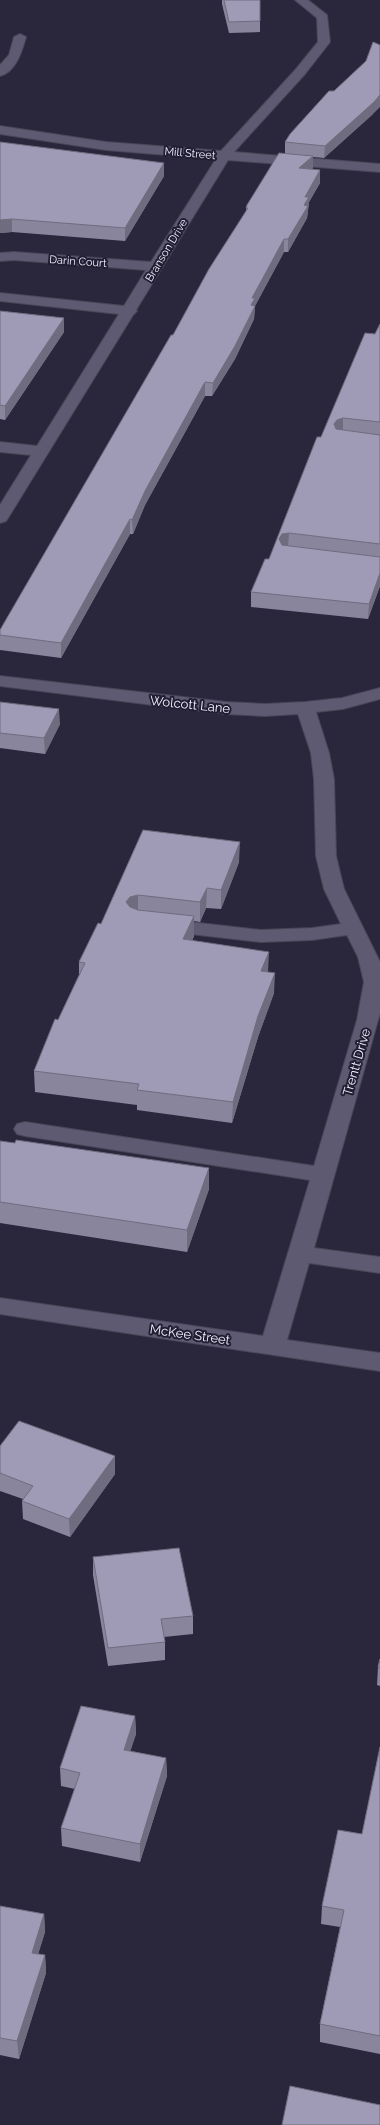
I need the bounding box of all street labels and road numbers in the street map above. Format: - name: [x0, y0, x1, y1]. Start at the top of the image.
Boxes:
- street label: Mill Street: [164, 145, 216, 162]
- street label: Branson Drive: [143, 216, 191, 284]
- street label: Darin Court: [49, 253, 107, 270]
- street label: Wolcott Lane: [149, 693, 231, 716]
- street label: Trentt Drive: [340, 1026, 373, 1098]
- street label: McKee Street: [149, 1321, 232, 1348]

